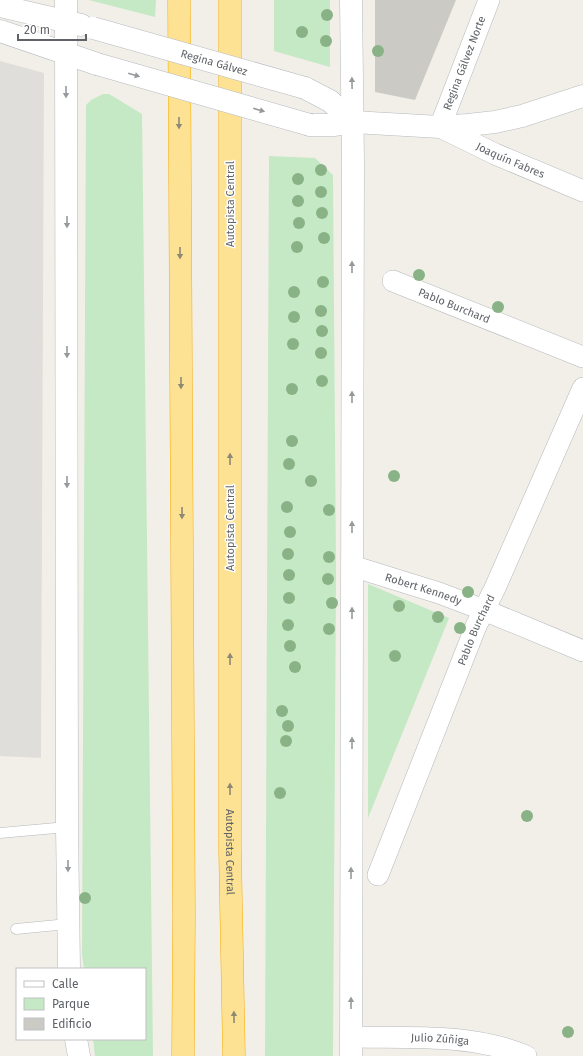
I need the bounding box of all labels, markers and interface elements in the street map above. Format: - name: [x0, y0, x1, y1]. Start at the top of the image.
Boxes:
- street label: Regina Gálvez Norte: [441, 14, 488, 112]
- scale bar: [18, 16, 86, 42]
- text: 20 m: [24, 23, 50, 37]
- street label: Regina Gálvez: [179, 47, 249, 78]
- one-way arrow: [128, 72, 140, 78]
- one-way arrow: [349, 76, 355, 89]
- one-way arrow: [63, 86, 69, 99]
- one-way arrow: [253, 108, 265, 114]
- one-way arrow: [176, 117, 182, 130]
- street label: Joaquín Fabres: [474, 140, 547, 181]
- street label: Autopista Central: [224, 161, 237, 247]
- one-way arrow: [64, 216, 70, 229]
- one-way arrow: [177, 247, 183, 260]
- one-way arrow: [349, 260, 355, 273]
- street label: Pablo Burchard: [416, 286, 492, 326]
- one-way arrow: [64, 346, 70, 359]
- one-way arrow: [178, 377, 184, 390]
- one-way arrow: [349, 390, 355, 403]
- one-way arrow: [227, 452, 233, 465]
- one-way arrow: [64, 476, 70, 489]
- street label: Autopista Central: [224, 485, 237, 571]
- one-way arrow: [179, 507, 185, 520]
- one-way arrow: [349, 520, 355, 533]
- street label: Robert Kennedy: [383, 571, 464, 608]
- street label: Pablo Burchard: [455, 592, 498, 667]
- one-way arrow: [349, 606, 355, 619]
- one-way arrow: [227, 652, 233, 665]
- one-way arrow: [349, 736, 355, 749]
- one-way arrow: [227, 782, 233, 795]
- street label: Autopista Central: [223, 809, 237, 895]
- one-way arrow: [65, 860, 71, 873]
- one-way arrow: [348, 866, 354, 879]
- legend: [16, 968, 146, 1040]
- text: Calle: [52, 977, 79, 991]
- one-way arrow: [348, 996, 354, 1009]
- text: Parque: [52, 997, 90, 1011]
- one-way arrow: [231, 1010, 237, 1023]
- text: Edificio: [52, 1017, 92, 1031]
- street label: Julio Zúñiga: [411, 1031, 470, 1048]

